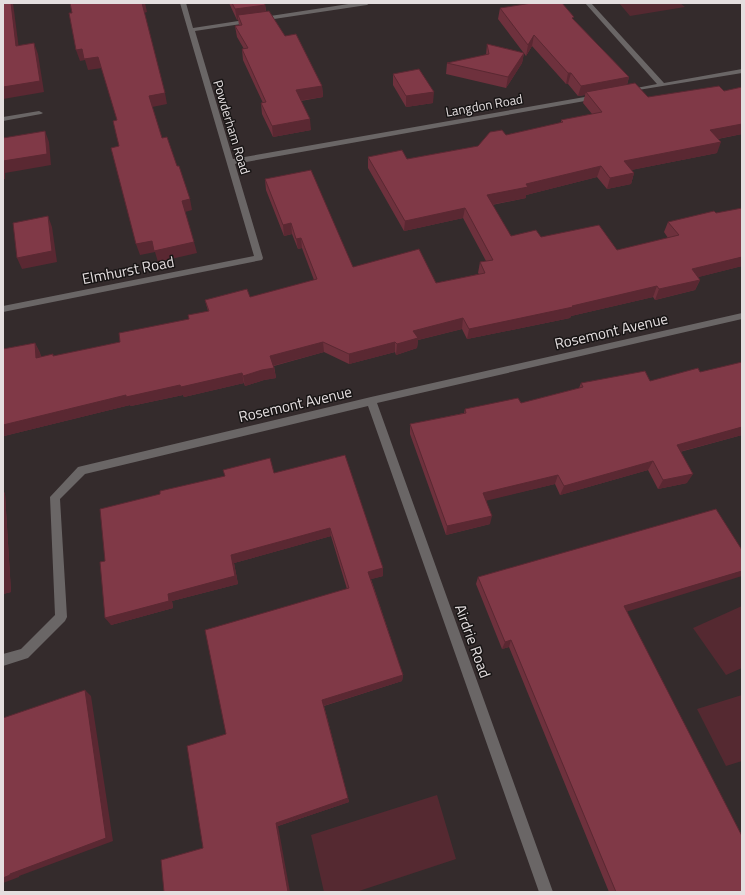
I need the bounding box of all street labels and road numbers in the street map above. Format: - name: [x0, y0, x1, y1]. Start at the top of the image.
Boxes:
- street label: Powderham Road: [208, 77, 256, 177]
- street label: Langdon Road: [444, 88, 524, 122]
- street label: Elmhurst Road: [80, 250, 176, 290]
- street label: Rosemont Avenue: [552, 307, 670, 355]
- street label: Rosemont Avenue: [236, 380, 354, 428]
- street label: Airdrie Road: [449, 601, 497, 681]

